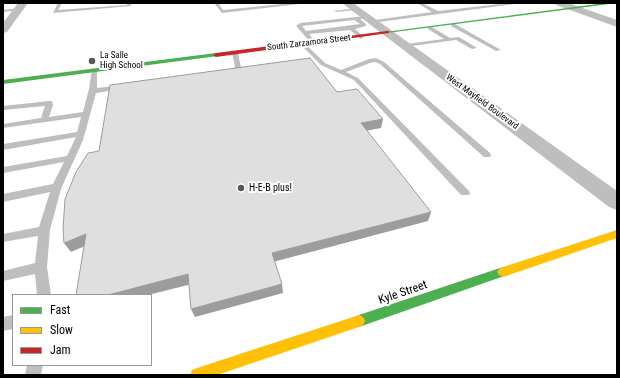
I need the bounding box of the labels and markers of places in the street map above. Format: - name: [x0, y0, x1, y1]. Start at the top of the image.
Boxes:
- place label: La Salle High School: [100, 51, 143, 72]
- marker: La Salle High School: [87, 56, 97, 66]
- place label: H-E-B plus!: [249, 182, 292, 194]
- marker: H-E-B plus!: [236, 183, 246, 193]

